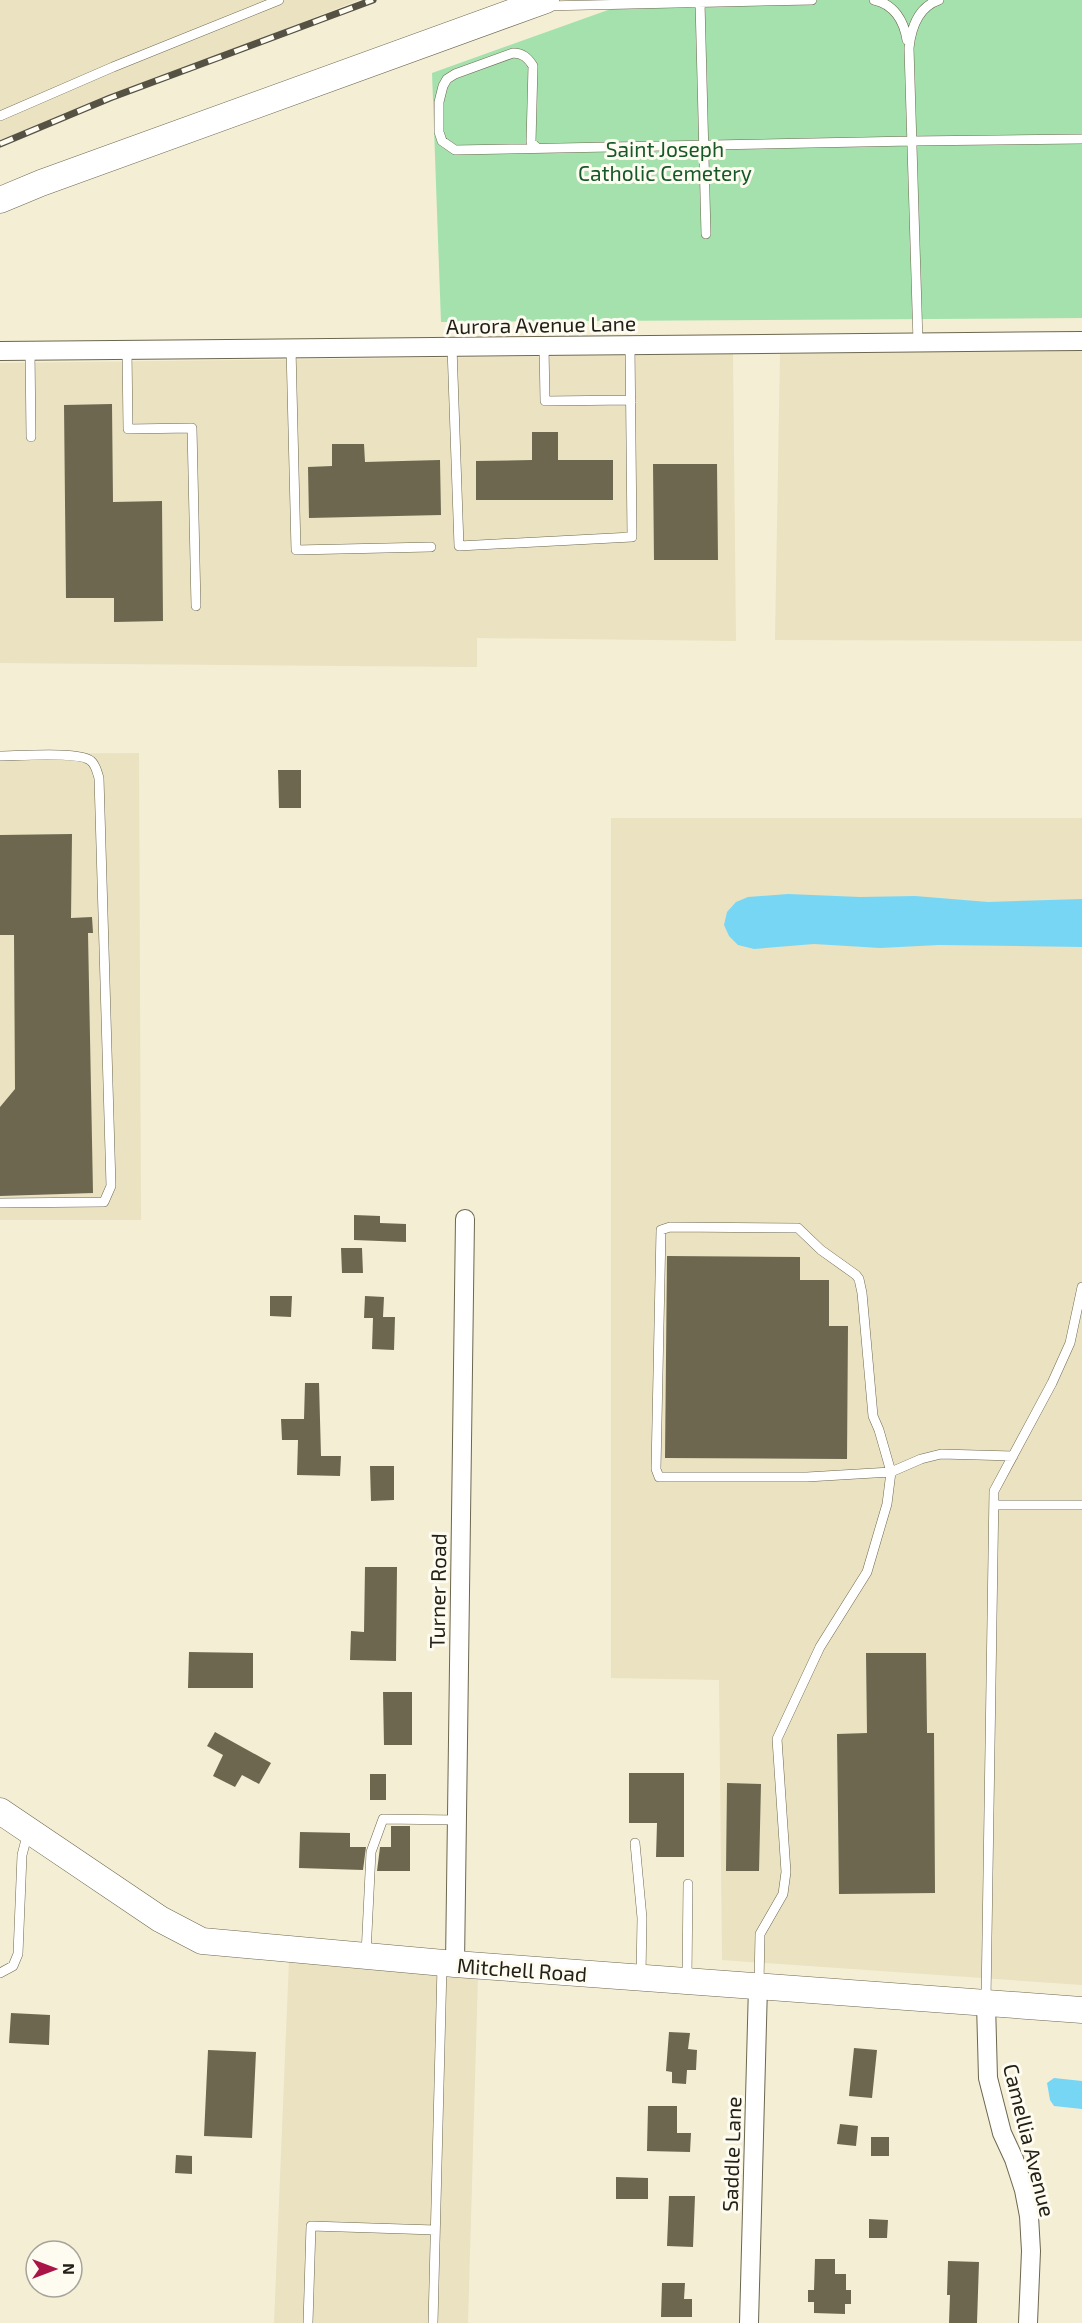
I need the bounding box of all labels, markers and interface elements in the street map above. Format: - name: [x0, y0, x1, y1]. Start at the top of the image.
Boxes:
- park label: Saint Joseph Catholic Cemetery: [578, 136, 752, 185]
- street label: Aurora Avenue Lane: [446, 310, 636, 338]
- street label: Turner Road: [423, 1533, 451, 1649]
- street label: Mitchell Road: [456, 1952, 588, 1986]
- street label: Camellia Avenue: [999, 2061, 1061, 2219]
- street label: Saddle Lane: [716, 2096, 746, 2212]
- north arrow: [24, 2239, 84, 2299]
- text: N: [60, 2263, 79, 2275]

